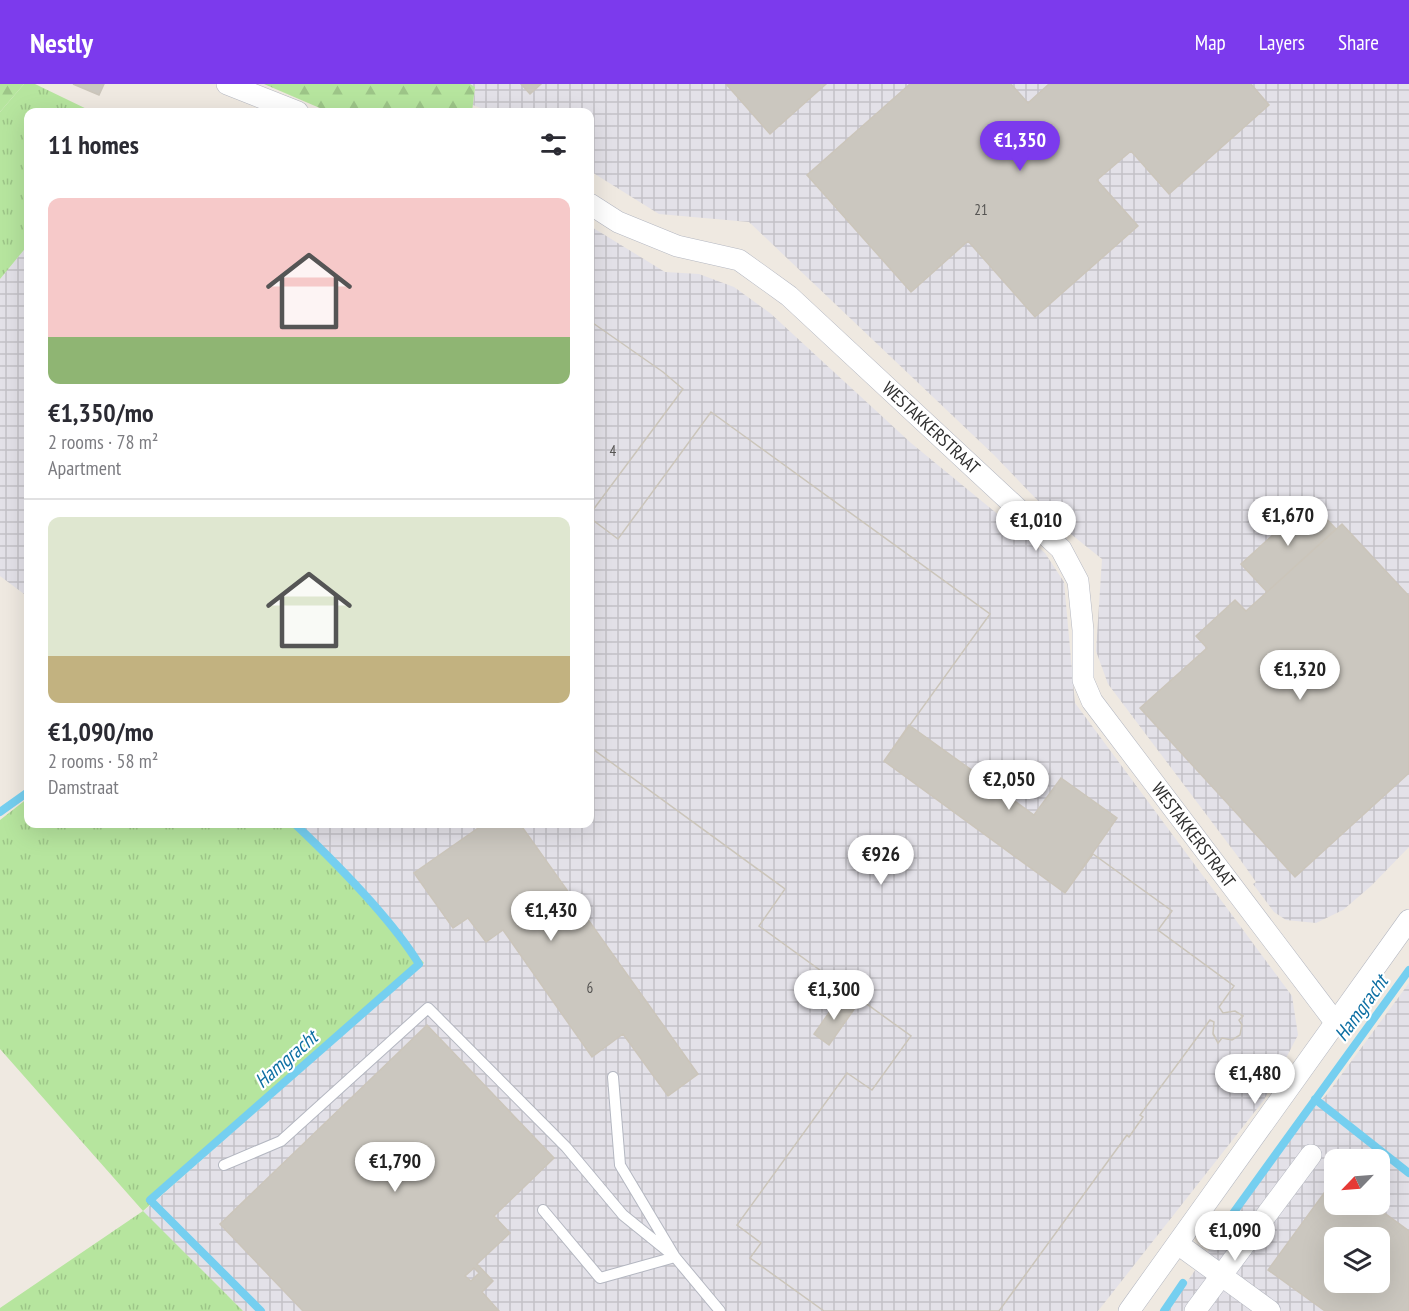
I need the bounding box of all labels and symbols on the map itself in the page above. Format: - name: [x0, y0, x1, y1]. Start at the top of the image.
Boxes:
- pin: €1,350: [971, 121, 1069, 172]
- house number: 21: [974, 200, 988, 219]
- street label: WESTAKKERSTRAAT: [878, 377, 985, 479]
- house number: 4: [610, 441, 617, 460]
- pin: €1,670: [1239, 496, 1337, 547]
- pin: €1,010: [987, 501, 1085, 552]
- pin: €1,320: [1251, 650, 1349, 701]
- pin: €2,050: [960, 760, 1058, 811]
- street label: WESTAKKERSTRAAT: [1147, 778, 1241, 892]
- pin: €926: [845, 835, 917, 886]
- pin: €1,430: [502, 891, 600, 942]
- water label: Hamgracht: [1328, 968, 1395, 1046]
- pin: €1,300: [785, 970, 883, 1021]
- house number: 6: [587, 978, 594, 997]
- water label: Hamgracht: [249, 1023, 325, 1094]
- pin: €1,480: [1206, 1054, 1304, 1105]
- pin: €1,790: [346, 1142, 444, 1193]
- north arrow: [1324, 1149, 1390, 1215]
- pin: €1,090: [1186, 1211, 1284, 1262]

